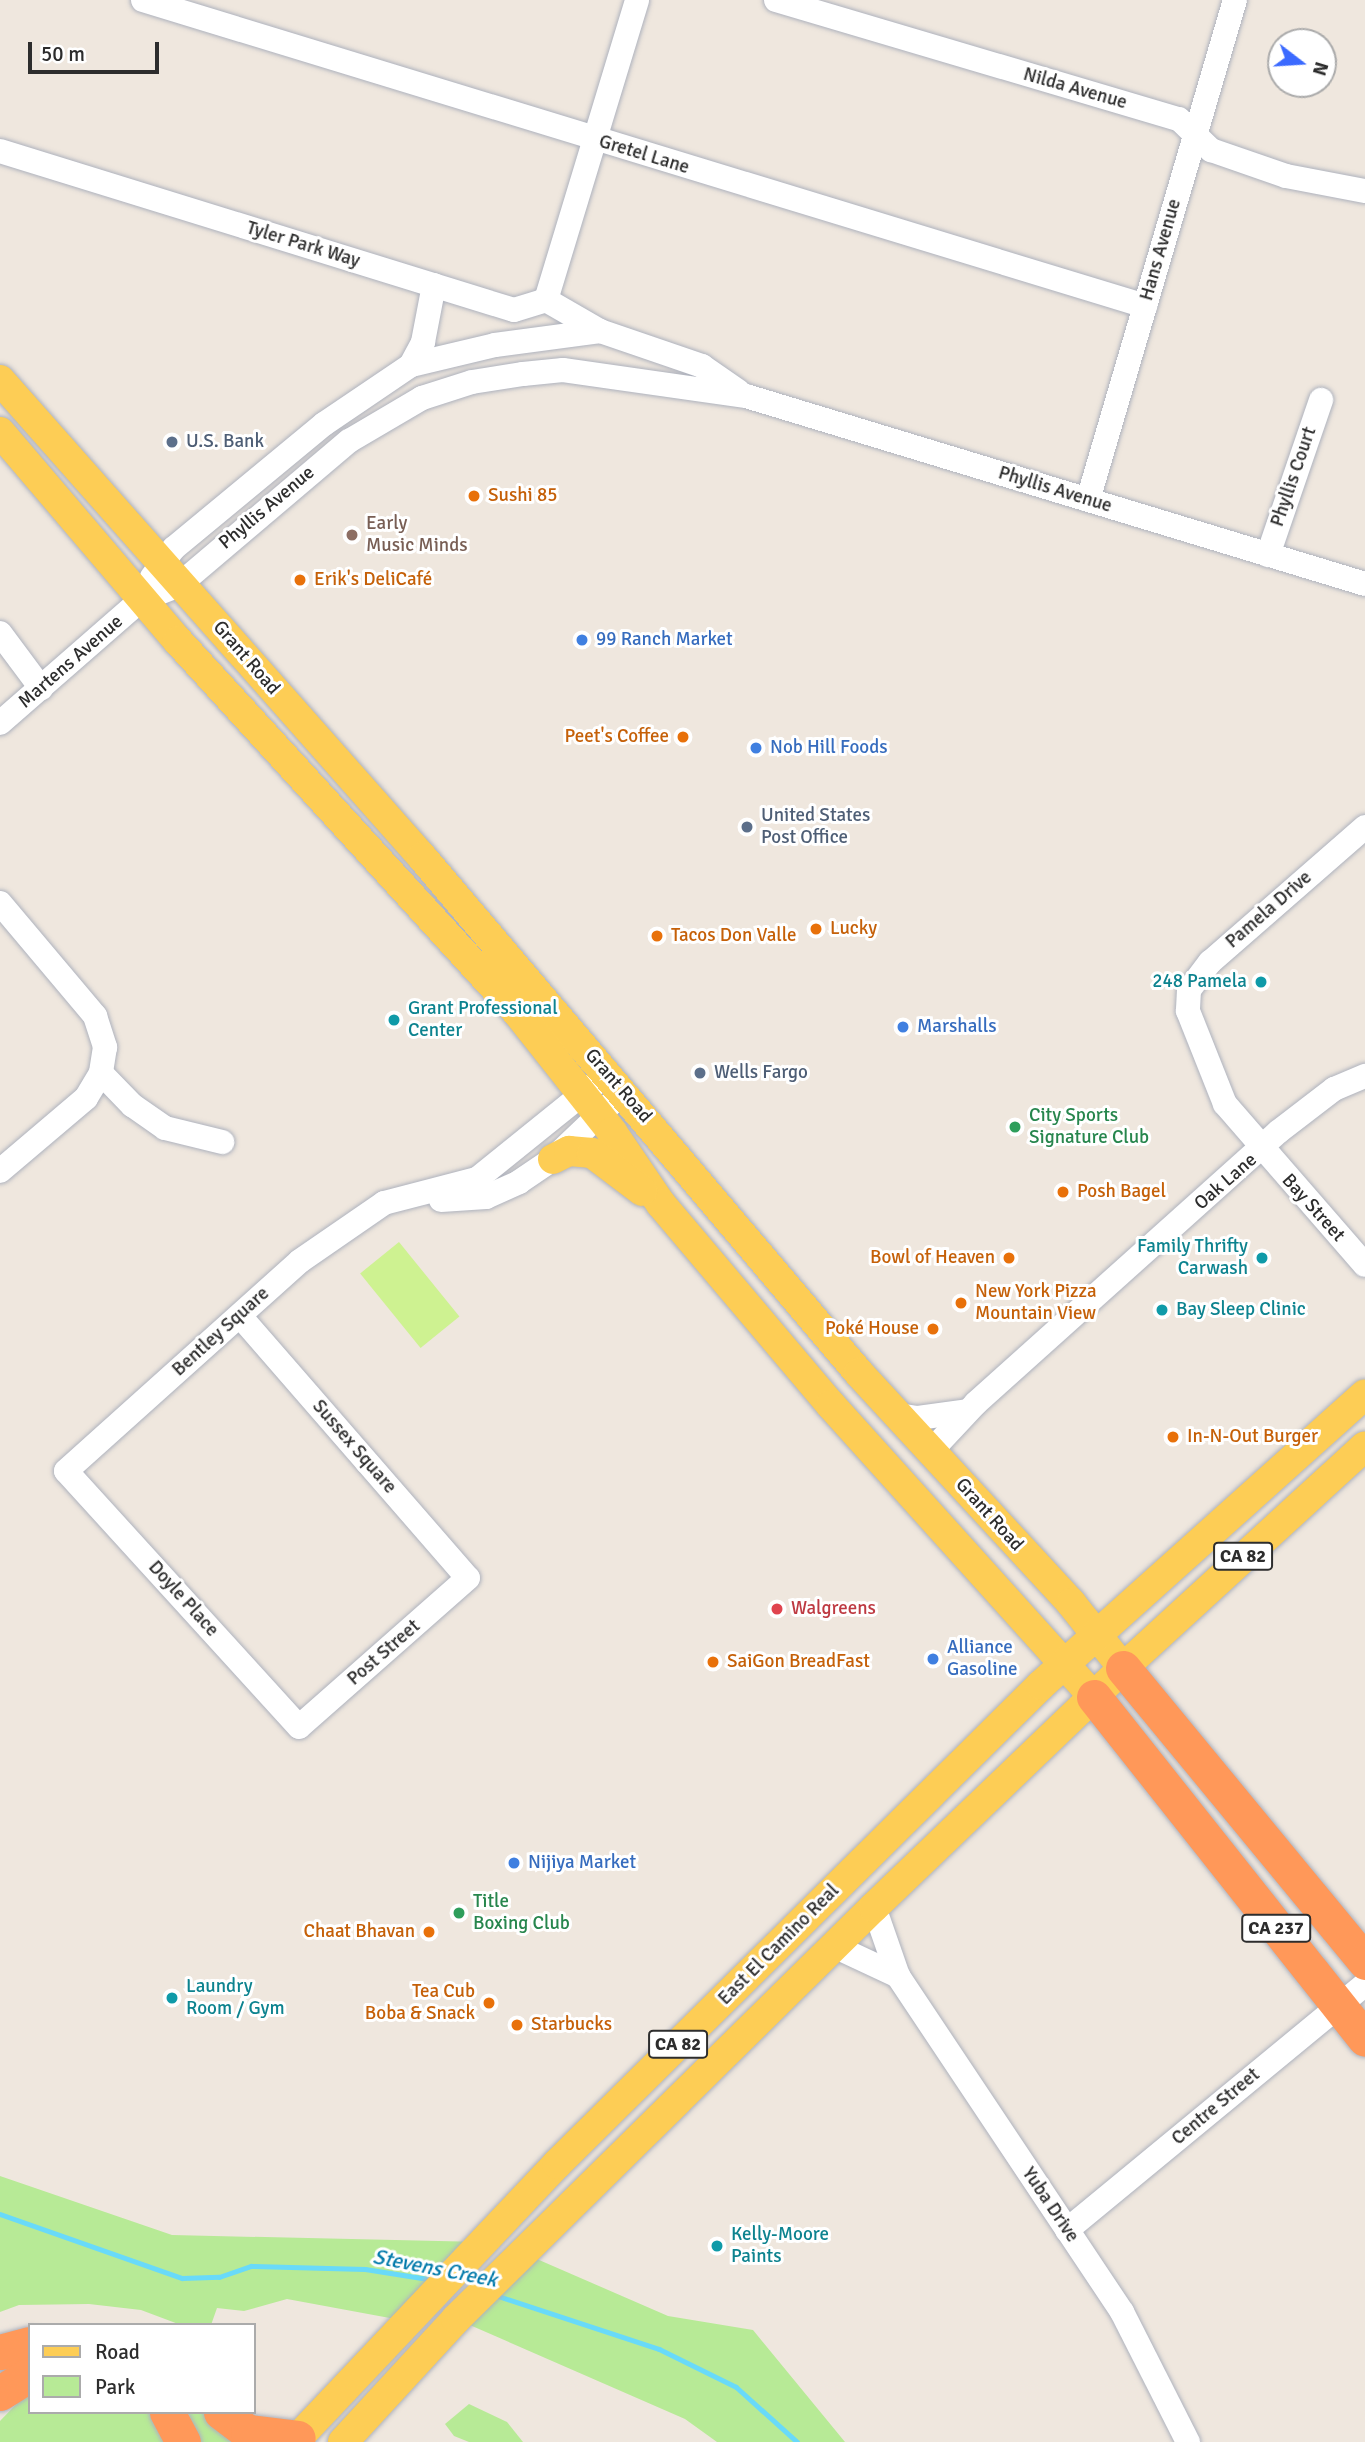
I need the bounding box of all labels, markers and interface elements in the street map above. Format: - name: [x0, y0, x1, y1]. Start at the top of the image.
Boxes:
- scale bar: [32, 28, 163, 72]
- north arrow: [1267, 28, 1337, 98]
- text: 50 m: [41, 41, 85, 67]
- text: N: [1307, 59, 1334, 78]
- street label: Nilda Avenue: [1021, 63, 1129, 115]
- street label: Gretel Lane: [596, 130, 692, 180]
- street label: Hans Avenue: [1136, 197, 1186, 303]
- street label: Tyler Park Way: [244, 217, 362, 273]
- street label: Phyllis Court: [1266, 424, 1322, 530]
- place label: U.S. Bank: [186, 431, 264, 453]
- marker: U.S. Bank: [164, 434, 180, 450]
- street label: Phyllis Avenue: [215, 461, 319, 555]
- street label: Phyllis Avenue: [995, 462, 1115, 518]
- place label: Sushi 85: [488, 485, 557, 507]
- marker: Sushi 85: [466, 488, 482, 504]
- place label: Early Music Minds: [366, 513, 468, 557]
- marker: Early Music Minds: [344, 527, 360, 543]
- place label: Erik's DeliCafé: [314, 569, 432, 591]
- marker: Erik's DeliCafé: [292, 572, 308, 588]
- street label: Martens Avenue: [14, 611, 128, 713]
- street label: Grant Road: [208, 616, 284, 700]
- place label: 99 Ranch Market: [596, 629, 733, 651]
- marker: 99 Ranch Market: [574, 632, 590, 648]
- place label: Peet's Coffee: [565, 726, 669, 748]
- marker: Peet's Coffee: [675, 729, 691, 745]
- place label: Nob Hill Foods: [770, 737, 888, 759]
- marker: Nob Hill Foods: [748, 740, 764, 756]
- place label: United States Post Office: [761, 805, 870, 849]
- marker: United States Post Office: [739, 819, 755, 835]
- street label: Pamela Drive: [1221, 866, 1317, 954]
- place label: Lucky: [830, 918, 877, 940]
- marker: Lucky: [808, 921, 824, 937]
- place label: Tacos Don Valle: [671, 925, 797, 947]
- marker: Tacos Don Valle: [649, 928, 665, 944]
- place label: 248 Pamela: [1152, 971, 1247, 993]
- marker: 248 Pamela: [1253, 974, 1269, 990]
- place label: Grant Professional Center: [408, 998, 558, 1042]
- marker: Grant Professional Center: [386, 1012, 402, 1028]
- place label: Marshalls: [917, 1016, 997, 1038]
- marker: Marshalls: [895, 1019, 911, 1035]
- street label: Grant Road: [580, 1044, 656, 1128]
- place label: Wells Fargo: [714, 1062, 808, 1084]
- marker: Wells Fargo: [692, 1065, 708, 1081]
- place label: City Sports Signature Club: [1029, 1105, 1149, 1149]
- marker: City Sports Signature Club: [1007, 1119, 1023, 1135]
- street label: Oak Lane: [1190, 1149, 1262, 1215]
- street label: Bay Street: [1277, 1169, 1349, 1247]
- place label: Posh Bagel: [1077, 1181, 1166, 1203]
- marker: Posh Bagel: [1055, 1184, 1071, 1200]
- place label: Family Thrifty Carwash: [1137, 1236, 1248, 1280]
- place label: Bowl of Heaven: [870, 1247, 995, 1269]
- marker: Bowl of Heaven: [1001, 1250, 1017, 1266]
- marker: Family Thrifty Carwash: [1254, 1250, 1270, 1266]
- place label: New York Pizza Mountain View: [975, 1281, 1097, 1325]
- street label: Bentley Square: [168, 1283, 274, 1381]
- marker: New York Pizza Mountain View: [953, 1295, 969, 1311]
- place label: Bay Sleep Clinic: [1176, 1299, 1306, 1321]
- marker: Bay Sleep Clinic: [1154, 1302, 1170, 1318]
- place label: Poké House: [825, 1318, 919, 1340]
- marker: Poké House: [925, 1321, 941, 1337]
- street label: Sussex Square: [307, 1395, 401, 1499]
- place label: In-N-Out Burger: [1187, 1426, 1318, 1448]
- marker: In-N-Out Burger: [1165, 1429, 1181, 1445]
- street label: Grant Road: [950, 1474, 1028, 1556]
- road number: CA 82: [1212, 1541, 1274, 1570]
- street label: Doyle Place: [143, 1556, 223, 1642]
- place label: Walgreens: [791, 1598, 876, 1620]
- marker: Walgreens: [769, 1601, 785, 1617]
- street label: Post Street: [343, 1615, 425, 1691]
- place label: Alliance Gasoline: [947, 1637, 1018, 1681]
- place label: SaiGon BreadFast: [727, 1651, 870, 1673]
- marker: Alliance Gasoline: [925, 1651, 941, 1667]
- marker: SaiGon BreadFast: [705, 1654, 721, 1670]
- place label: Nijiya Market: [528, 1852, 636, 1874]
- marker: Nijiya Market: [506, 1855, 522, 1871]
- street label: East El Camino Real: [714, 1880, 844, 2010]
- place label: Title Boxing Club: [473, 1891, 570, 1935]
- marker: Title Boxing Club: [451, 1905, 467, 1921]
- road number: CA 237: [1241, 1914, 1311, 1942]
- place label: Chaat Bhavan: [304, 1921, 415, 1943]
- marker: Chaat Bhavan: [421, 1924, 437, 1940]
- place label: Laundry Room / Gym: [186, 1976, 285, 2020]
- place label: Tea Cub Boba & Snack: [365, 1981, 475, 2025]
- marker: Laundry Room / Gym: [164, 1990, 180, 2006]
- marker: Tea Cub Boba & Snack: [481, 1995, 497, 2011]
- place label: Starbucks: [531, 2014, 612, 2036]
- marker: Starbucks: [509, 2017, 525, 2033]
- road number: CA 82: [646, 2030, 710, 2058]
- street label: Centre Street: [1167, 2064, 1265, 2150]
- street label: Yuba Drive: [1017, 2163, 1083, 2247]
- place label: Kelly-Moore Paints: [731, 2224, 829, 2268]
- marker: Kelly-Moore Paints: [709, 2238, 725, 2254]
- water label: Stevens Creek: [371, 2244, 499, 2292]
- legend: [28, 2323, 256, 2414]
- text: Road: [95, 2339, 140, 2365]
- text: Park: [95, 2374, 135, 2400]

